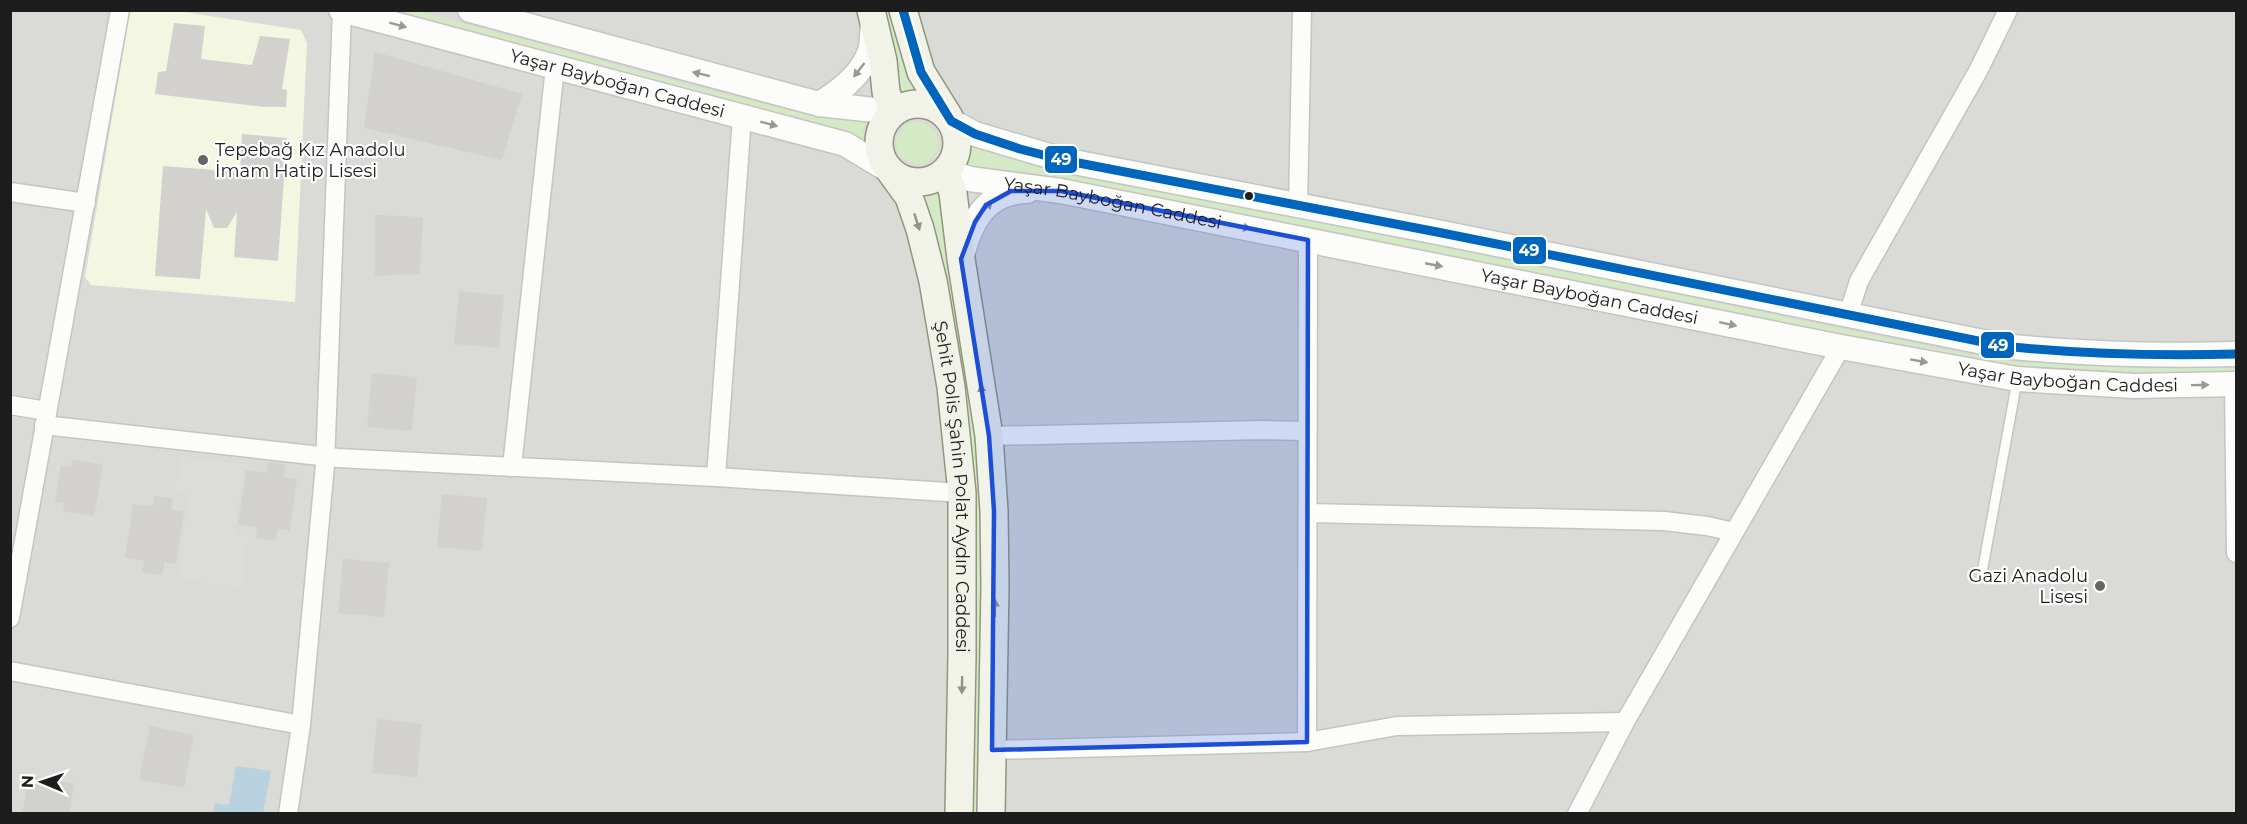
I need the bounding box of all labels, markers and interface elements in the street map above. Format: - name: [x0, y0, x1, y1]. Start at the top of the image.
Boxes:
- one-way arrow: [389, 21, 407, 31]
- street label: Yaşar Bayboğan Caddesi: [508, 44, 727, 123]
- one-way arrow: [852, 62, 865, 78]
- one-way arrow: [692, 68, 711, 78]
- one-way arrow: [760, 120, 778, 130]
- place label: Tepebağ Kız Anadolu İmam Hatip Lisesi: [215, 139, 406, 182]
- line badge: 49: [1044, 145, 1078, 174]
- text: 49: [1050, 150, 1072, 169]
- marker: Tepebağ Kız Anadolu İmam Hatip Lisesi: [196, 153, 210, 167]
- street label: Yaşar Bayboğan Caddesi: [1002, 173, 1224, 234]
- unlabelled marker: [1243, 190, 1255, 202]
- one-way arrow: [979, 201, 993, 215]
- one-way arrow: [913, 213, 922, 231]
- one-way arrow: [1233, 223, 1252, 232]
- line badge: 49: [1512, 236, 1547, 265]
- text: 49: [1518, 241, 1540, 260]
- one-way arrow: [1424, 261, 1443, 270]
- street label: Yaşar Bayboğan Caddesi: [1479, 264, 1700, 329]
- street label: Şehit Polis Şahin Polat Aydın Caddesi: [929, 319, 973, 653]
- one-way arrow: [1718, 320, 1737, 329]
- line badge: 49: [1980, 331, 2015, 359]
- text: 49: [1987, 336, 2009, 355]
- one-way arrow: [1910, 357, 1929, 366]
- street label: Yaşar Bayboğan Caddesi: [1956, 357, 2178, 397]
- one-way arrow: [2190, 380, 2209, 390]
- one-way arrow: [977, 383, 986, 402]
- place label: Gazi Anadolu Lisesi: [1969, 565, 2088, 608]
- marker: Gazi Anadolu Lisesi: [2093, 579, 2107, 593]
- one-way arrow: [990, 599, 1000, 618]
- one-way arrow: [957, 676, 966, 695]
- north arrow: [12, 752, 72, 812]
- text: N: [18, 775, 37, 788]

